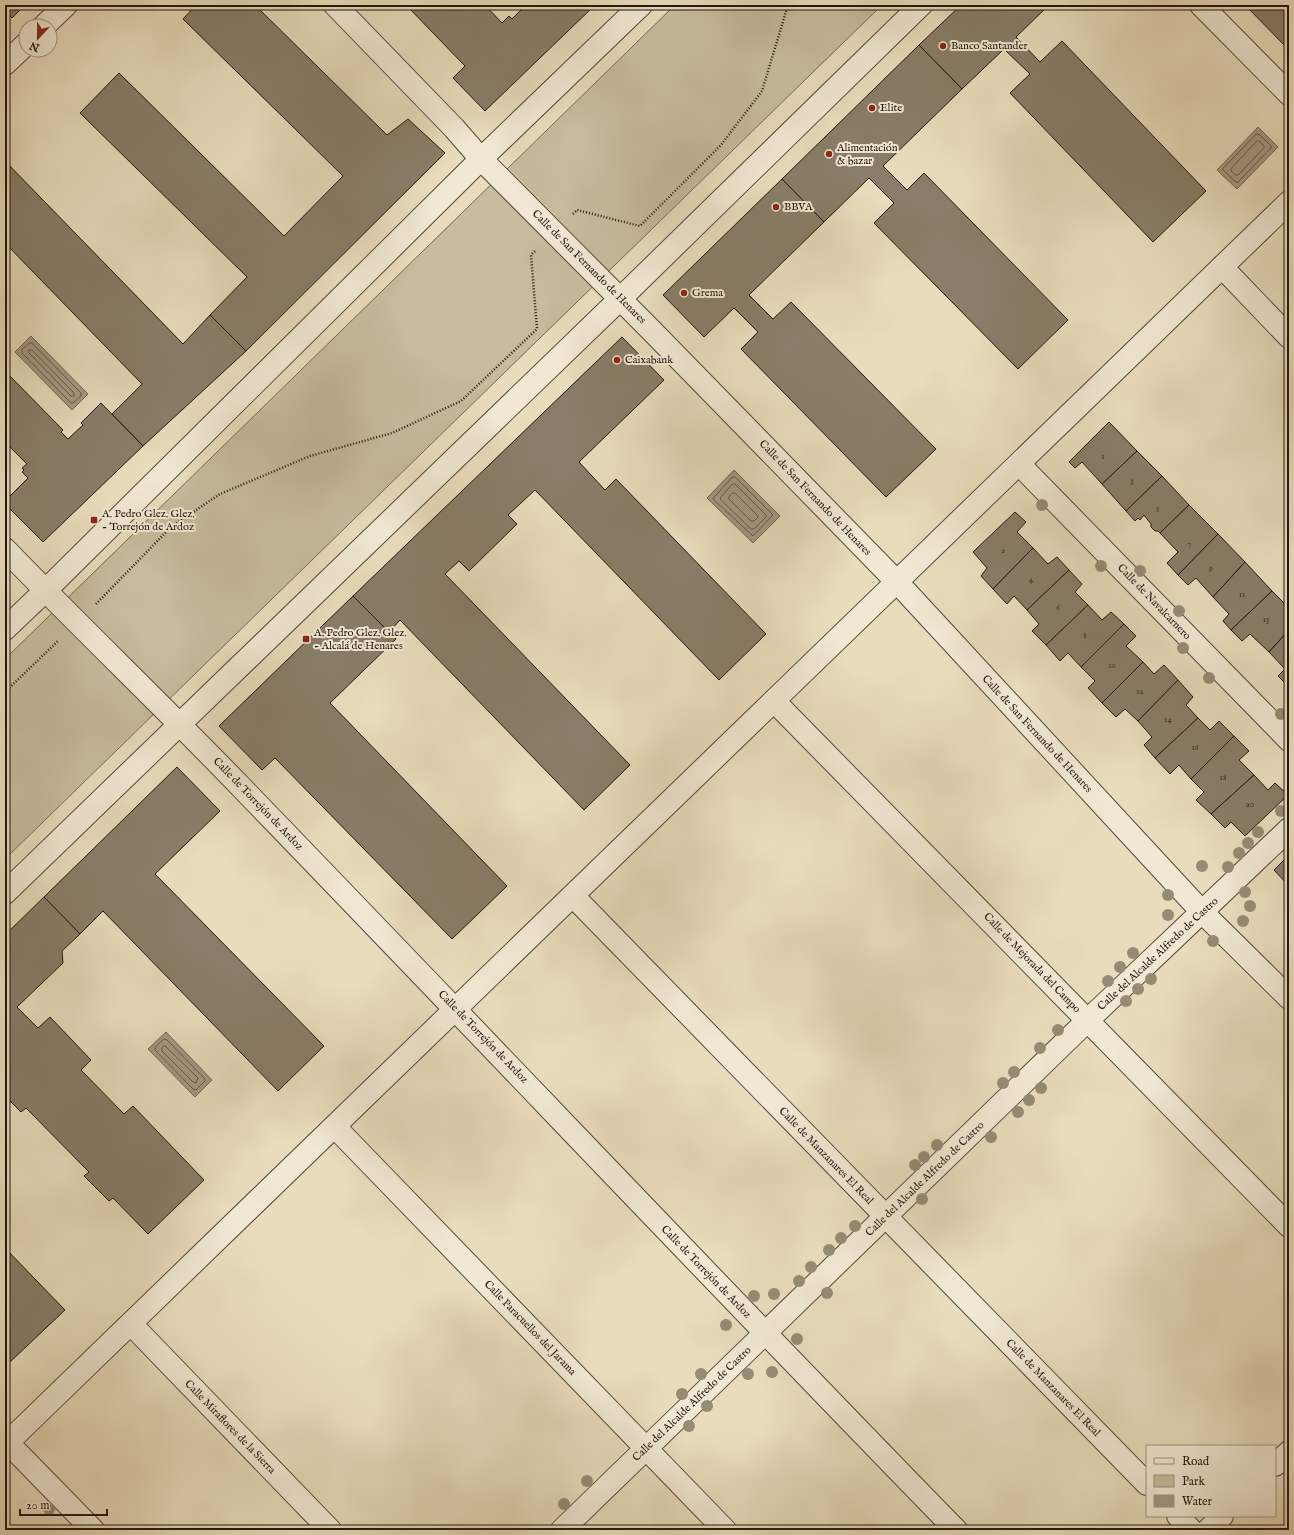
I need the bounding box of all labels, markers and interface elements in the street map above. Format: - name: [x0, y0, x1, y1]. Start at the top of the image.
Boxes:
- north arrow: [18, 18, 58, 58]
- text: N: [27, 38, 43, 55]
- place label: Banco Santander: [951, 39, 1028, 53]
- marker: Banco Santander: [938, 41, 948, 51]
- place label: Elite: [880, 101, 902, 115]
- marker: Elite: [867, 103, 877, 113]
- place label: Alimentación & bazar: [836, 141, 898, 168]
- marker: Alimentación & bazar: [824, 149, 834, 159]
- place label: BBVA: [784, 200, 813, 214]
- marker: BBVA: [771, 202, 781, 212]
- street label: Calle de San Fernando de Henares: [529, 207, 649, 327]
- place label: Grema: [692, 286, 723, 300]
- marker: Grema: [679, 288, 689, 298]
- place label: Caixabank: [625, 353, 673, 367]
- marker: Caixabank: [612, 355, 622, 365]
- street label: Calle de San Fernando de Henares: [756, 437, 874, 559]
- house number: 1: [1101, 451, 1105, 462]
- house number: 3: [1130, 475, 1134, 486]
- house number: 5: [1156, 503, 1160, 514]
- place label: A. Pedro Glez. Glez. - Torrejón de Ardoz: [101, 507, 195, 534]
- marker: A. Pedro Glez. Glez. - Torrejón de Ardoz: [89, 515, 99, 525]
- house number: 7: [1187, 538, 1191, 549]
- house number: 2: [1001, 545, 1005, 556]
- street label: Calle de Navalcarnero: [1114, 561, 1194, 643]
- house number: 9: [1208, 563, 1213, 574]
- house number: 4: [1029, 574, 1034, 585]
- house number: 11: [1239, 589, 1245, 600]
- house number: 6: [1056, 602, 1060, 613]
- house number: 13: [1263, 614, 1269, 625]
- place label: A. Pedro Glez. Glez. - Alcalá de Henares: [313, 626, 407, 653]
- house number: 8: [1083, 630, 1087, 641]
- marker: A. Pedro Glez. Glez. - Alcalá de Henares: [301, 634, 311, 644]
- house number: 10: [1108, 660, 1116, 671]
- street label: Calle de San Fernando de Henares: [979, 672, 1095, 796]
- house number: 12: [1136, 686, 1144, 697]
- house number: 14: [1164, 714, 1172, 725]
- house number: 16: [1191, 742, 1199, 753]
- street label: Calle de Torrejón de Ardoz: [210, 755, 306, 853]
- house number: 18: [1220, 772, 1227, 783]
- house number: 20: [1246, 799, 1254, 810]
- street label: Calle del Alcalde Alfredo de Castro: [1095, 894, 1221, 1014]
- street label: Calle de Mejorada del Campo: [980, 910, 1084, 1016]
- street label: Calle de Torrejón de Ardoz: [435, 988, 531, 1086]
- street label: Calle de Manzanares El Real: [776, 1104, 876, 1208]
- street label: Calle del Alcalde Alfredo de Castro: [863, 1118, 987, 1240]
- street label: Calle de Torrejón de Ardoz: [658, 1223, 754, 1321]
- street label: Calle Paracuellos del Jarama: [481, 1278, 579, 1379]
- street label: Calle de Manzanares El Real: [1003, 1336, 1103, 1440]
- street label: Calle del Alcalde Alfredo de Castro: [630, 1343, 754, 1465]
- street label: Calle Miraflores de la Sierra: [181, 1377, 279, 1477]
- legend: [1146, 1445, 1276, 1517]
- text: Road: [1182, 1454, 1210, 1469]
- text: Park: [1182, 1474, 1205, 1489]
- scale bar: [20, 1491, 107, 1517]
- text: Water: [1182, 1494, 1213, 1509]
- text: 20 m: [26, 1498, 49, 1513]

